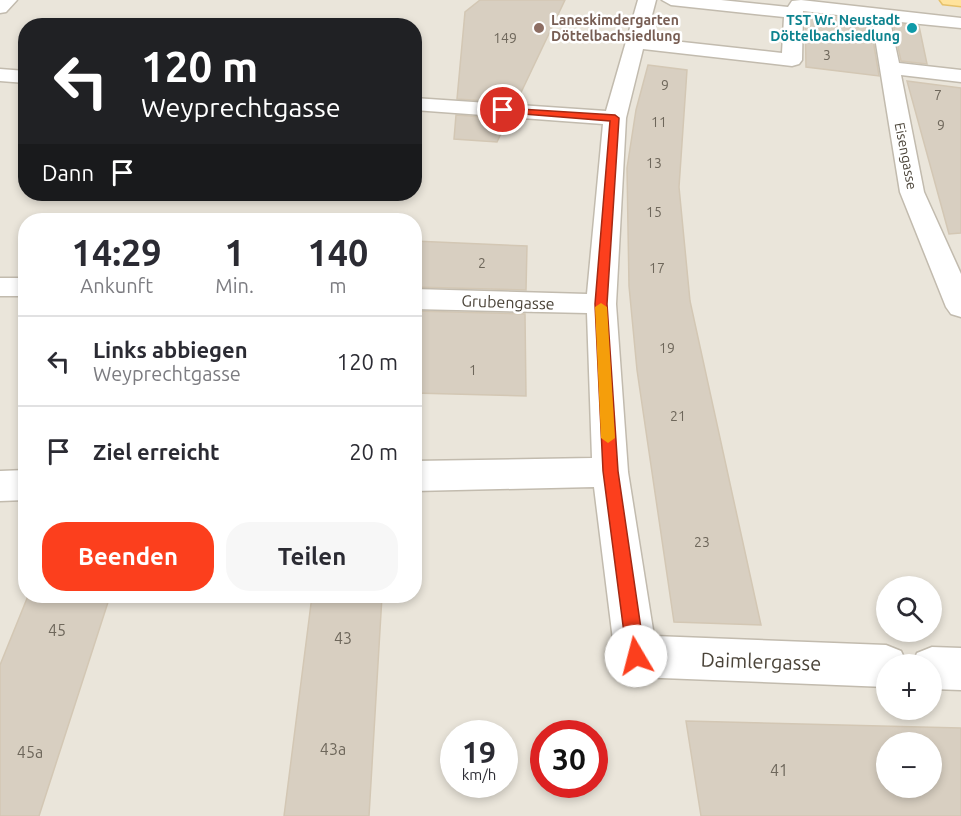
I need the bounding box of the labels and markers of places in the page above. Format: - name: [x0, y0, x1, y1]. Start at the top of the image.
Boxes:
- place label: Laneskimdergarten Döttelbachsiedlung: [551, 12, 681, 44]
- place label: TST Wr. Neustadt Döttelbachsiedlung: [770, 12, 900, 44]
- marker: Laneskimdergarten Döttelbachsiedlung: [532, 21, 546, 35]
- marker: TST Wr. Neustadt Döttelbachsiedlung: [905, 21, 919, 35]
- pin: [477, 84, 528, 135]

